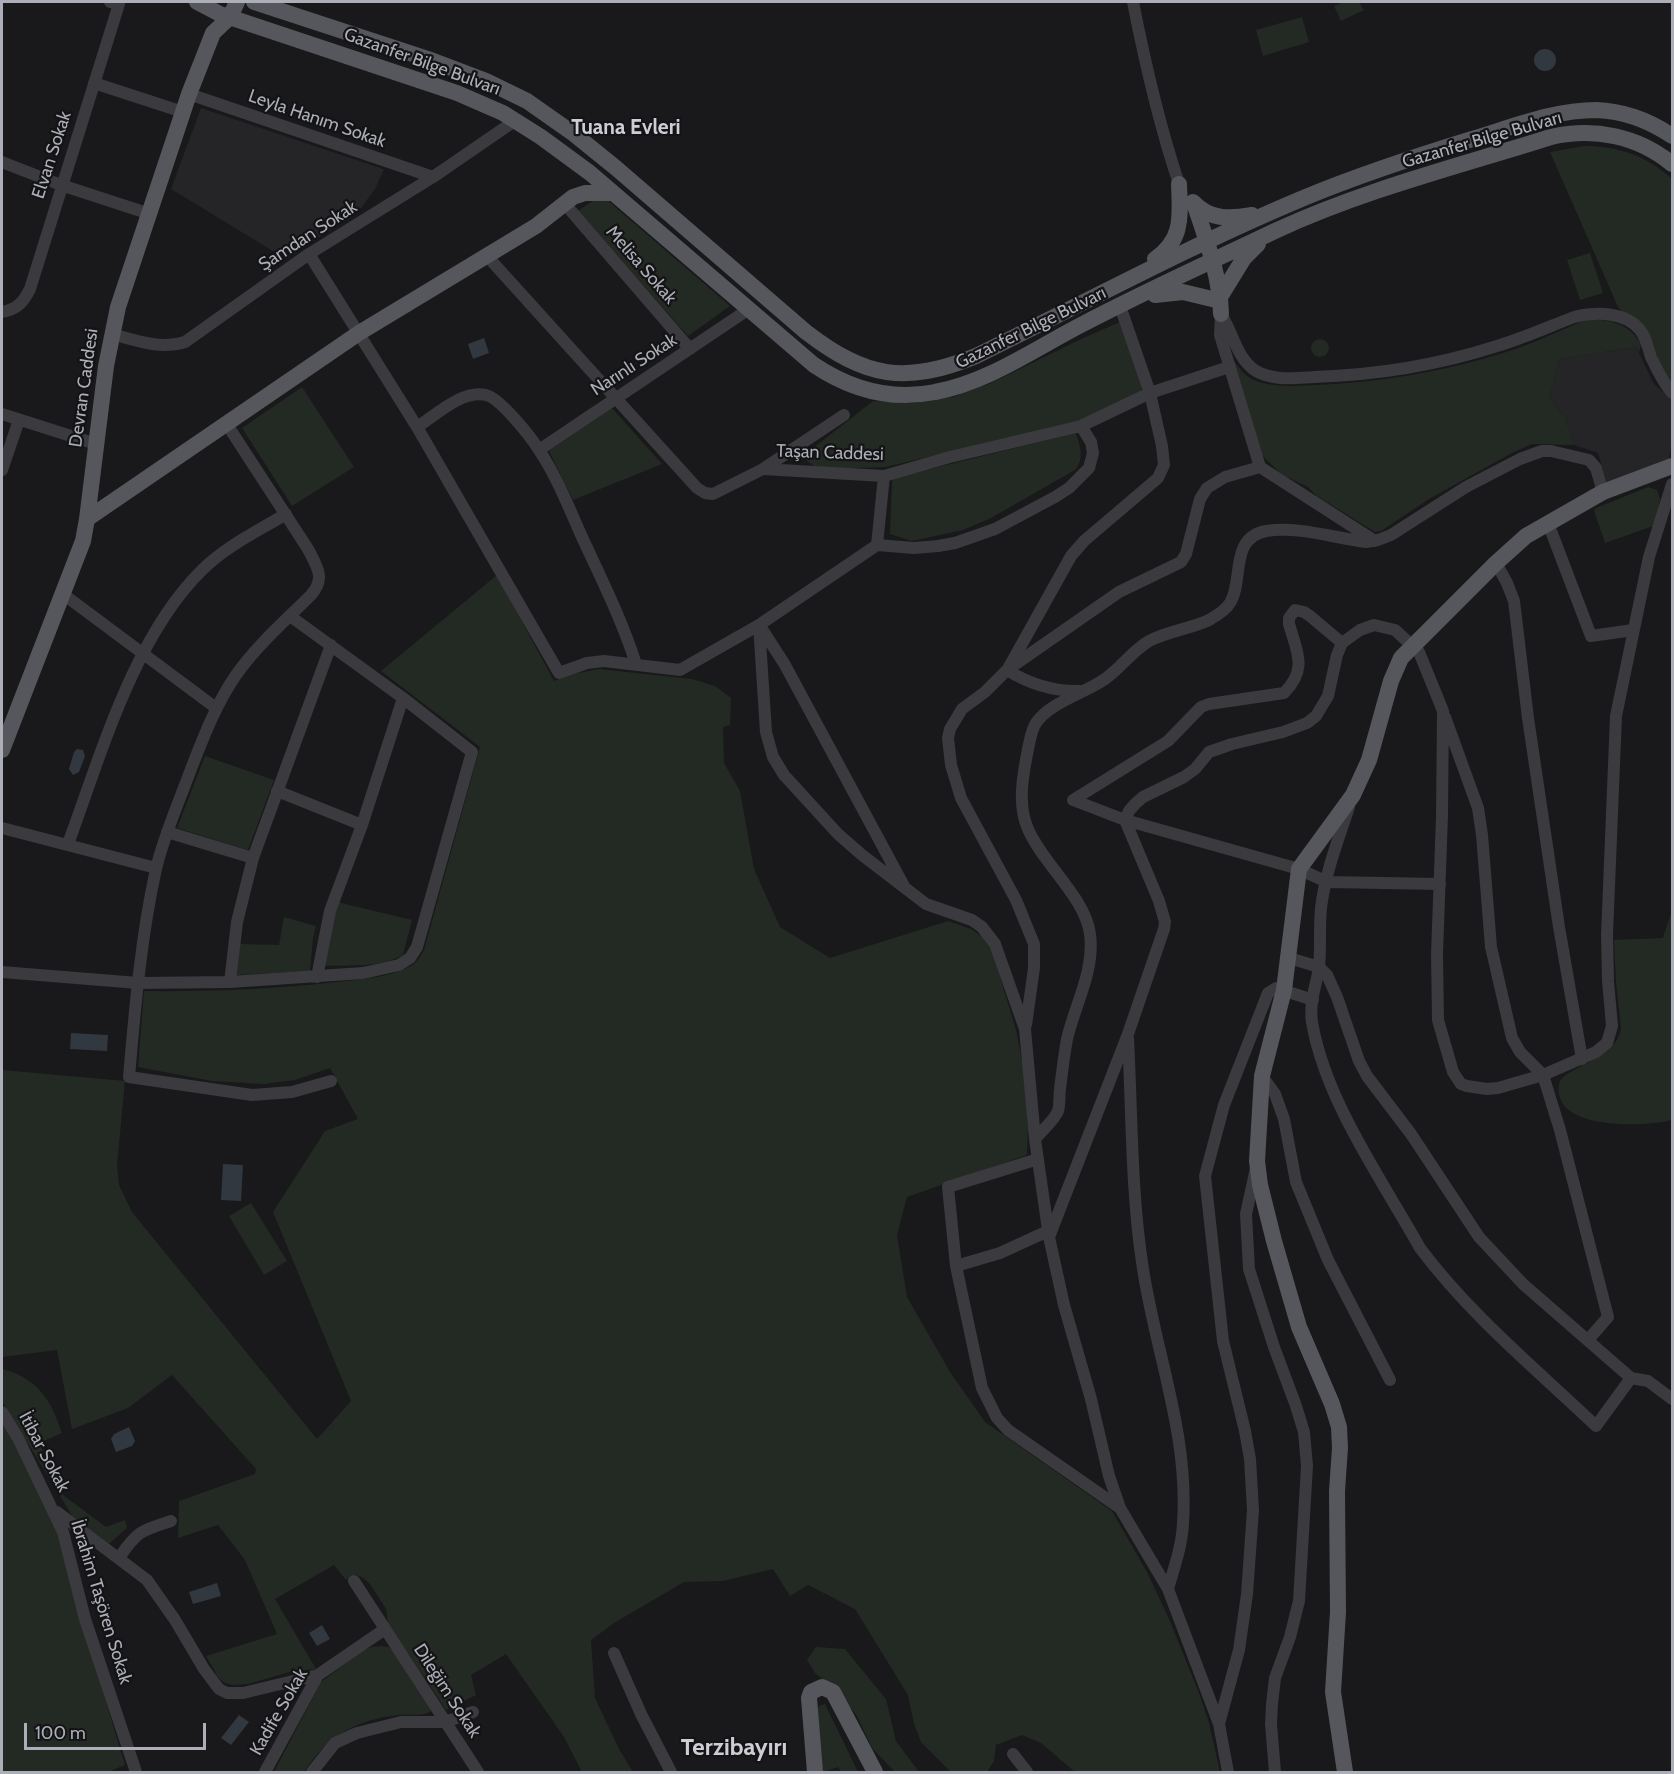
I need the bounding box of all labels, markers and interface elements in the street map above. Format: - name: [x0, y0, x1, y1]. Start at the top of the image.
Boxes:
- street label: Gazanfer Bilge Bulvarı: [341, 24, 503, 100]
- street label: Leyla Hanım Sokak: [245, 85, 389, 153]
- street label: Gazanfer Bilge Bulvarı: [1400, 107, 1564, 173]
- street label: Elvan Sokak: [28, 109, 76, 201]
- district label: Tuana Evleri: [571, 115, 681, 141]
- street label: Şamdan Sokak: [255, 196, 361, 276]
- street label: Melisa Sokak: [601, 221, 681, 309]
- street label: Gazanfer Bilge Bulvarı: [952, 282, 1110, 374]
- street label: Devran Caddesi: [65, 327, 103, 449]
- street label: Narınlı Sokak: [587, 329, 681, 401]
- street label: Taşan Caddesi: [776, 440, 884, 466]
- street label: İtibar Sokak: [14, 1408, 74, 1496]
- street label: İbrahim Taşören Sokak: [66, 1517, 136, 1687]
- street label: Dileğim Sokak: [409, 1640, 485, 1742]
- street label: Kadife Sokak: [245, 1665, 313, 1759]
- scale bar: [27, 1711, 208, 1749]
- text: 100 m: [35, 1722, 86, 1744]
- district label: Terzibayırı: [681, 1734, 787, 1762]

